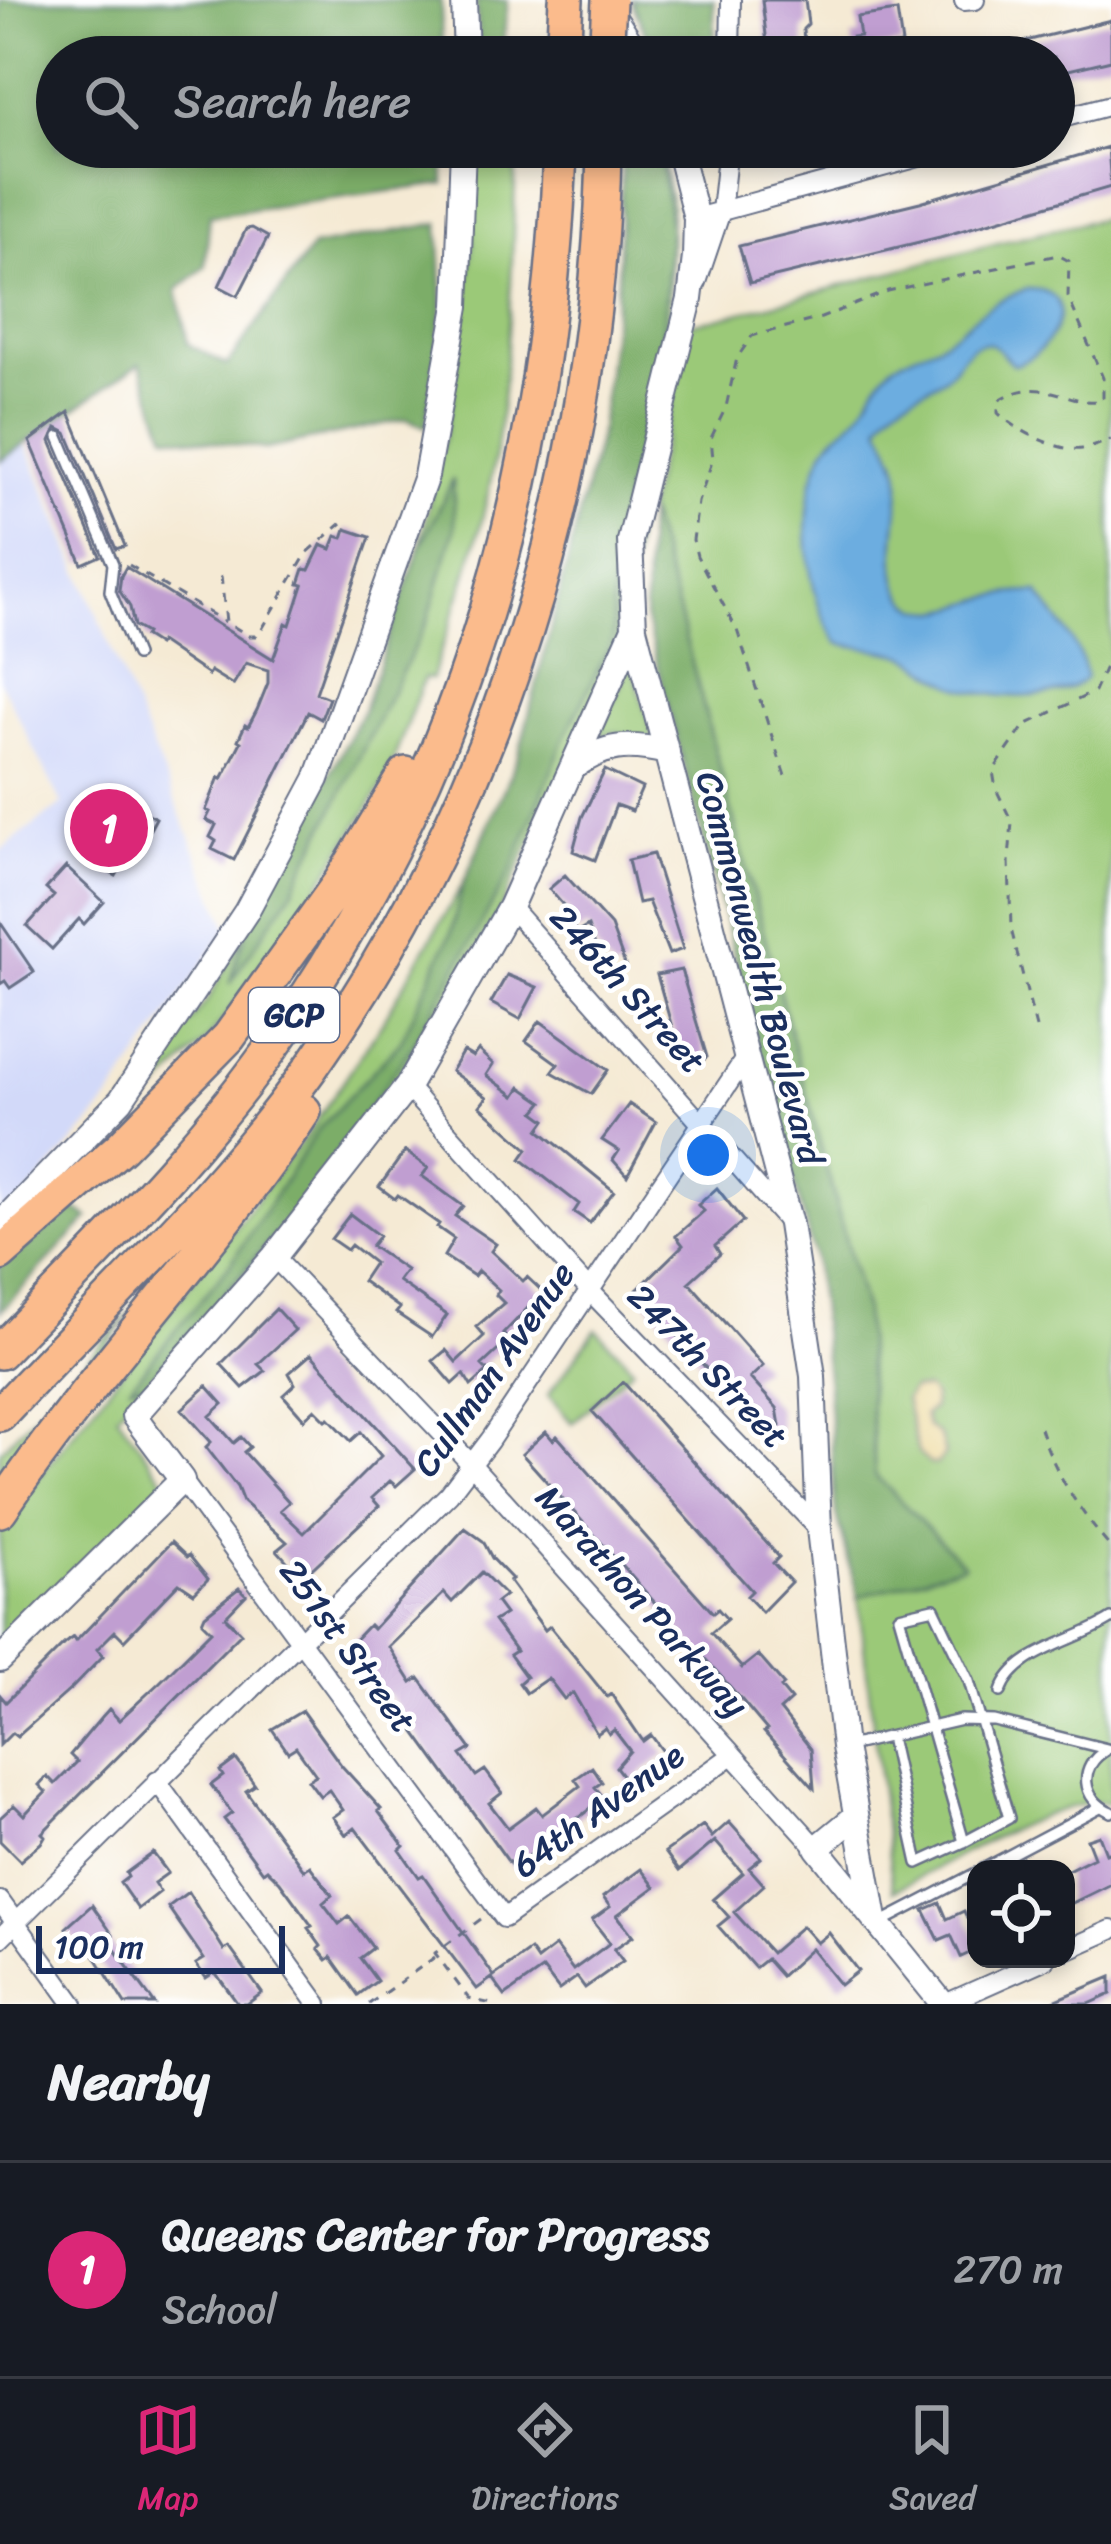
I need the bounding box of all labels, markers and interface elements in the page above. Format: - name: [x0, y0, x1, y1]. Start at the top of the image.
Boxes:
- search box: [36, 36, 1075, 168]
- text: Search here: [174, 62, 411, 142]
- icon: search: [78, 69, 144, 135]
- street label: Commonwealth Boulevard: [677, 764, 844, 1174]
- pin: 1: [70, 783, 148, 873]
- street label: 246th Street: [533, 889, 723, 1089]
- road number: GCP: [249, 988, 339, 1042]
- your location: [678, 1125, 738, 1185]
- street label: Cullman Avenue: [396, 1248, 592, 1490]
- street label: 247th Street: [611, 1267, 805, 1465]
- street label: Marathon Parkway: [519, 1469, 765, 1733]
- street label: 251st Street: [262, 1544, 434, 1748]
- street label: 64th Avenue: [498, 1725, 698, 1895]
- map controls: [967, 1860, 1075, 1968]
- button: locate: [967, 1860, 1075, 1968]
- text: 100 m: [54, 1918, 144, 1976]
- scale bar: [36, 1920, 285, 1973]
- text: Nearby: [48, 2037, 209, 2127]
- text: Queens Center for Progress: [162, 2195, 709, 2275]
- text: 1: [79, 2235, 95, 2304]
- text: 270 m: [953, 2235, 1063, 2304]
- text: School: [162, 2275, 277, 2344]
- tab: Map: [135, 2397, 201, 2527]
- tab: Directions: [471, 2397, 619, 2527]
- tab: Saved: [889, 2397, 976, 2527]

